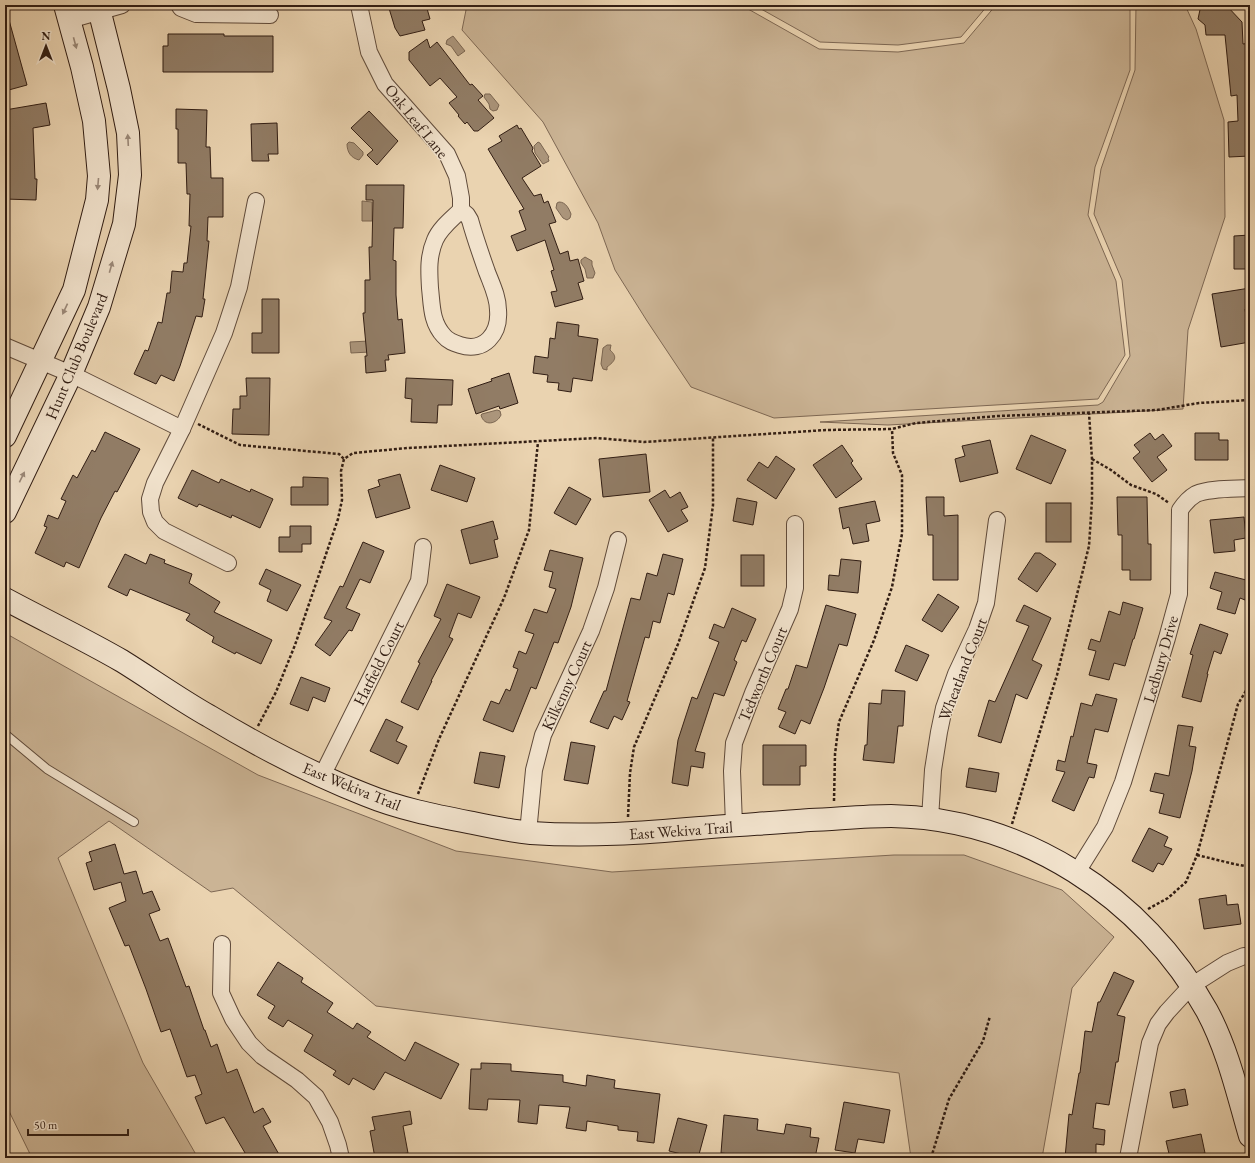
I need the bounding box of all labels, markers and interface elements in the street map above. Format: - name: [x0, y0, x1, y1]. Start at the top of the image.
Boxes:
- north arrow: [26, 26, 66, 66]
- text: N: [42, 29, 51, 43]
- one-way arrow: [72, 37, 78, 49]
- street label: Oak Leaf Lane: [380, 80, 453, 163]
- one-way arrow: [125, 134, 132, 146]
- one-way arrow: [95, 178, 102, 190]
- one-way arrow: [108, 261, 114, 273]
- street label: Hunt Club Boulevard: [40, 289, 113, 423]
- one-way arrow: [62, 304, 68, 315]
- one-way arrow: [19, 471, 25, 482]
- street label: Ledbury Drive: [1138, 613, 1183, 705]
- street label: Wheatland Court: [933, 615, 992, 724]
- street label: Hatfield Court: [348, 617, 409, 709]
- street label: Tedworth Court: [733, 623, 792, 725]
- street label: Kilkenny Court: [536, 637, 596, 734]
- street label: East Wekiva Trail: [300, 757, 404, 816]
- street label: East Wekiva Trail: [628, 816, 734, 845]
- scale bar: [28, 1111, 128, 1137]
- text: 50 m: [34, 1117, 58, 1133]

